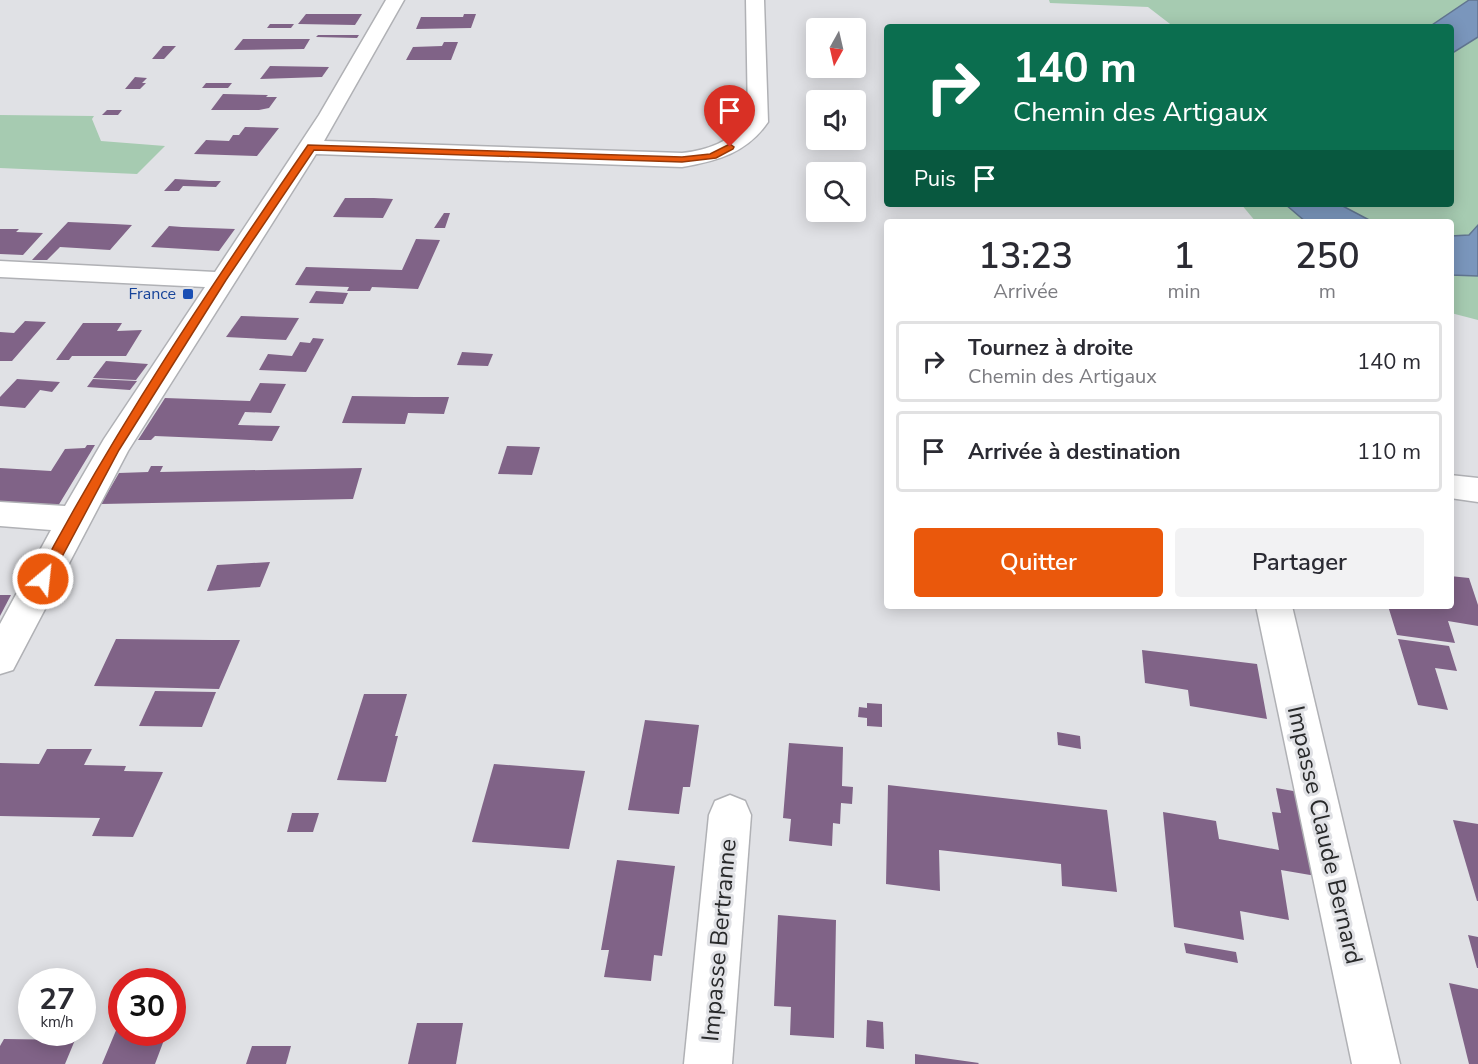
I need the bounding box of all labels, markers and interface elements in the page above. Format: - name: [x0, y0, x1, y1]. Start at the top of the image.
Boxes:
- north arrow: [806, 18, 866, 78]
- map controls: [806, 18, 866, 222]
- text: 140 m: [1013, 40, 1137, 97]
- icon: right: [914, 48, 992, 126]
- pin: [704, 85, 755, 147]
- button: sound: [806, 90, 866, 150]
- icon: arrive: [713, 94, 746, 127]
- text: Chemin des Artigaux: [1013, 94, 1268, 131]
- button: search: [806, 162, 866, 222]
- icon: arrive: [968, 162, 1001, 195]
- text: Puis: [914, 164, 956, 194]
- text: 13:23: [978, 232, 1073, 281]
- text: 1: [1173, 232, 1195, 281]
- text: 250: [1295, 232, 1360, 281]
- text: Arrivée: [993, 278, 1058, 305]
- text: min: [1168, 278, 1201, 305]
- text: m: [1319, 278, 1336, 305]
- place label: France: [128, 283, 176, 305]
- marker: France: [181, 287, 195, 301]
- text: Tournez à droite: [968, 333, 1133, 363]
- icon: right: [917, 345, 950, 378]
- text: 140 m: [1357, 347, 1421, 377]
- text: Chemin des Artigaux: [968, 363, 1157, 390]
- icon: arrive: [917, 435, 950, 468]
- text: Arrivée à destination: [968, 437, 1181, 467]
- text: 110 m: [1357, 437, 1421, 467]
- button: Quitter: [914, 528, 1163, 597]
- button: Partager: [1175, 528, 1424, 597]
- position arrow: [11, 547, 75, 611]
- street label: Impasse Claude Bernard: [1280, 703, 1370, 967]
- street label: Impasse Bertranne: [694, 837, 744, 1043]
- speed limit sign: 30: [108, 968, 186, 1046]
- text: 27: [39, 979, 75, 1020]
- text: km/h: [40, 1012, 74, 1032]

